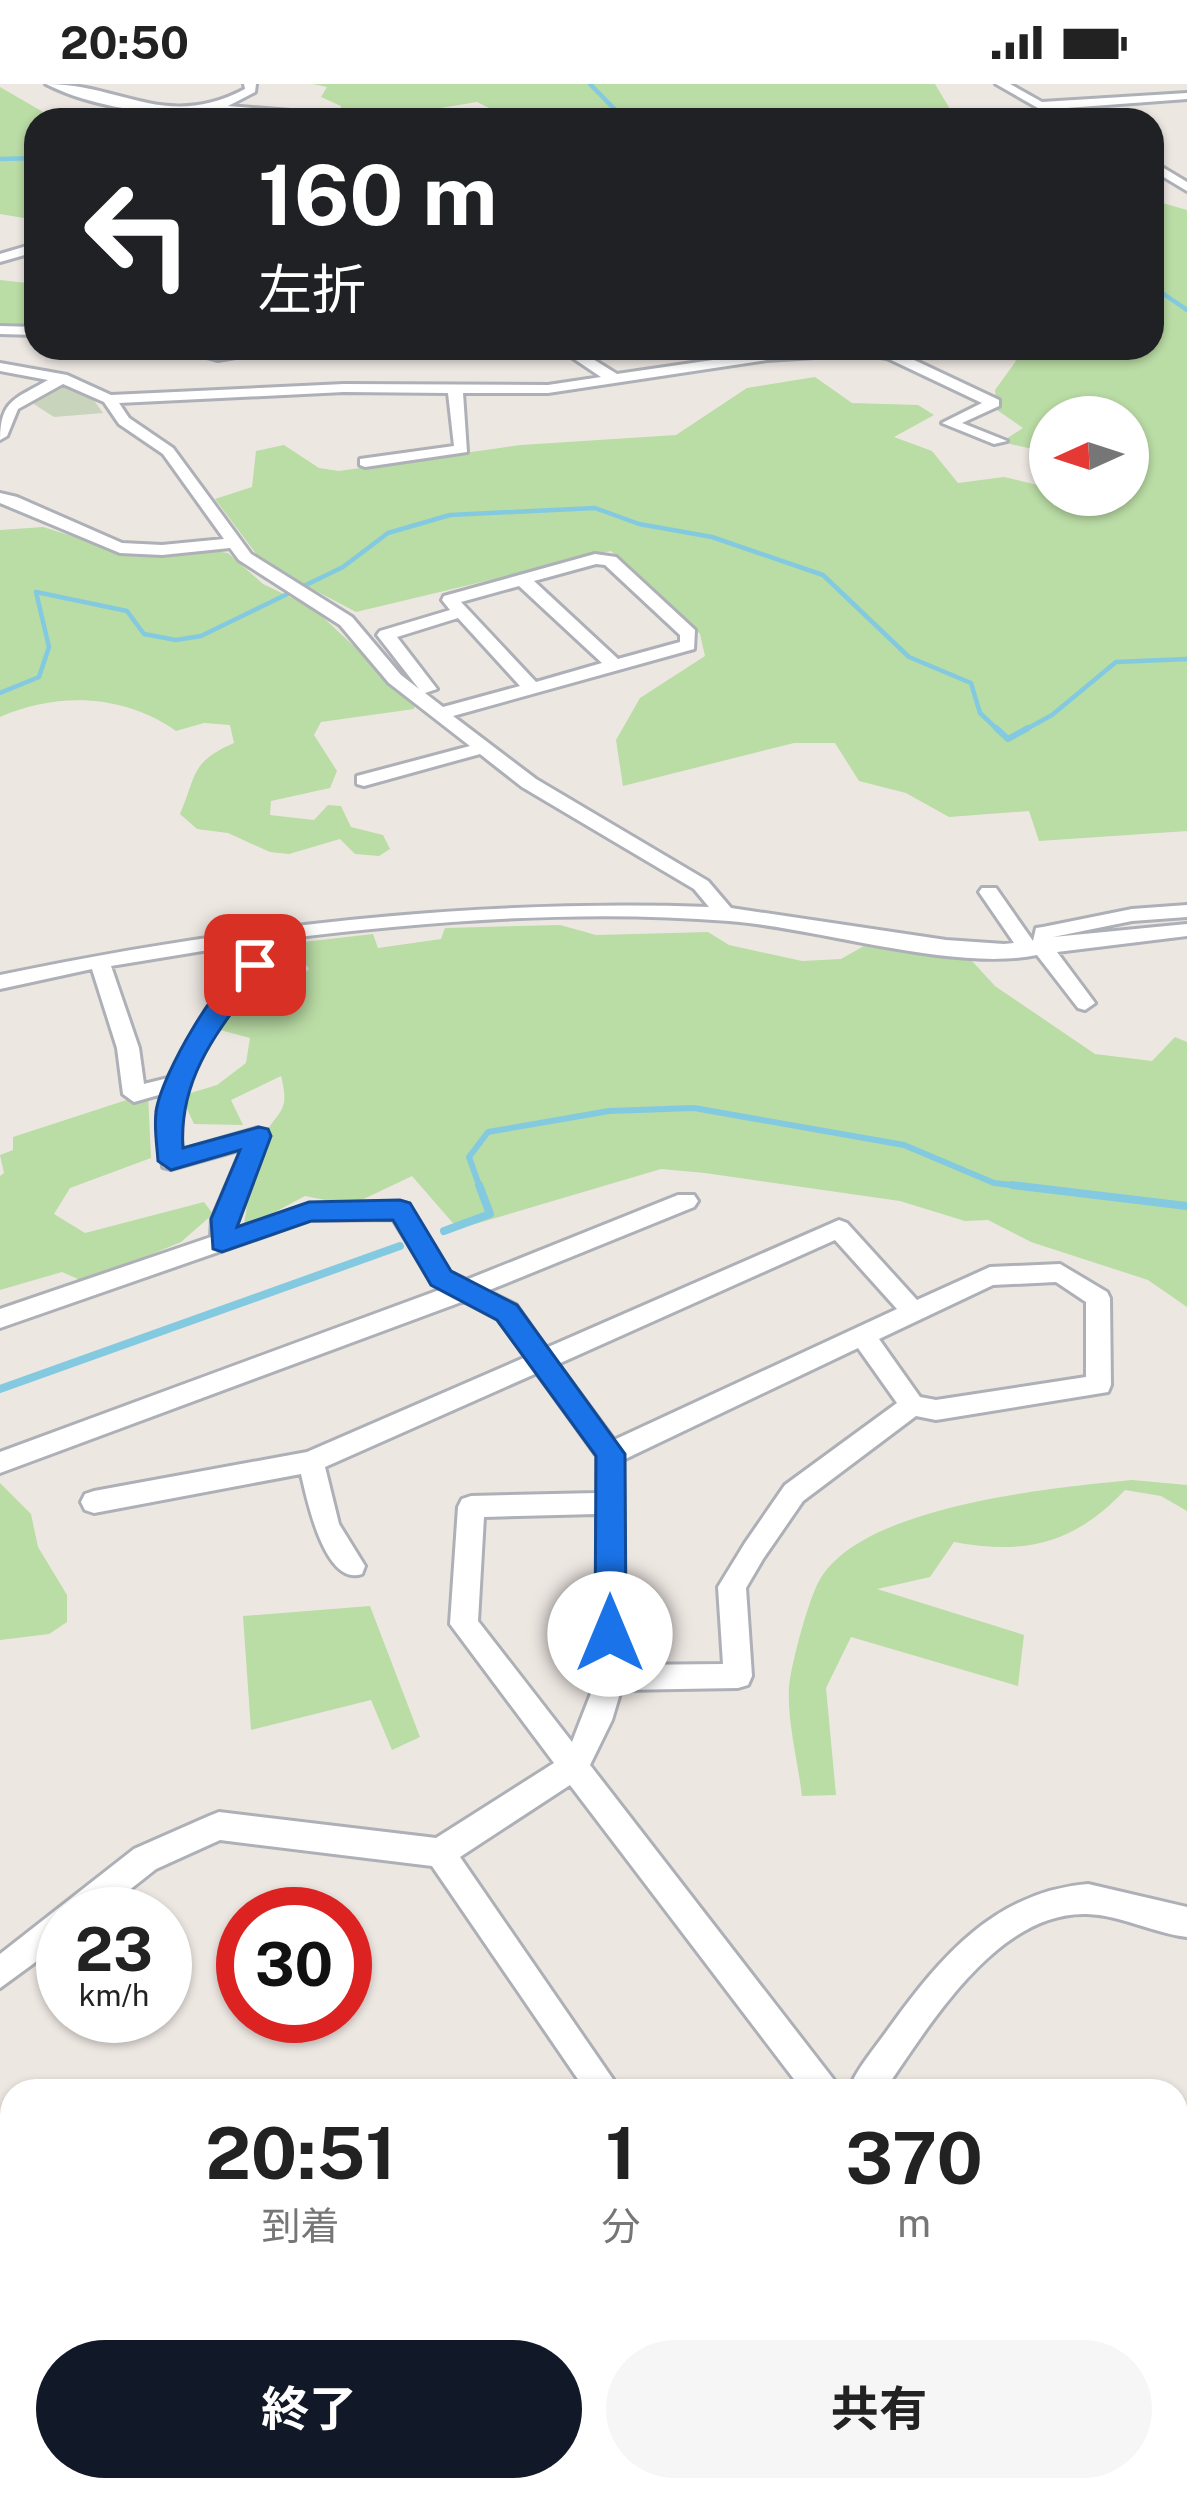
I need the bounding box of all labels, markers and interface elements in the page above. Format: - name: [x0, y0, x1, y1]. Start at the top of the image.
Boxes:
- text: 20:50: [60, 16, 189, 69]
- text: 160 m: [258, 145, 497, 244]
- icon: left: [60, 156, 216, 312]
- text: 左折: [258, 258, 366, 321]
- north arrow: [1029, 396, 1149, 516]
- map controls: [1029, 396, 1149, 516]
- pin: [204, 914, 306, 1016]
- icon: arrive: [222, 932, 288, 998]
- position arrow: [547, 1571, 673, 1697]
- speed limit sign: 30: [216, 1887, 372, 2043]
- text: 23: [75, 1914, 153, 1985]
- text: km/h: [79, 1977, 149, 2013]
- text: 20:51: [205, 2111, 396, 2195]
- text: 1: [605, 2111, 636, 2195]
- text: 370: [845, 2116, 983, 2200]
- text: m: [897, 2200, 931, 2246]
- text: 到着: [262, 2203, 340, 2249]
- text: 分: [601, 2203, 640, 2249]
- button: 終了: [36, 2340, 582, 2478]
- button: 共有: [606, 2340, 1152, 2478]

